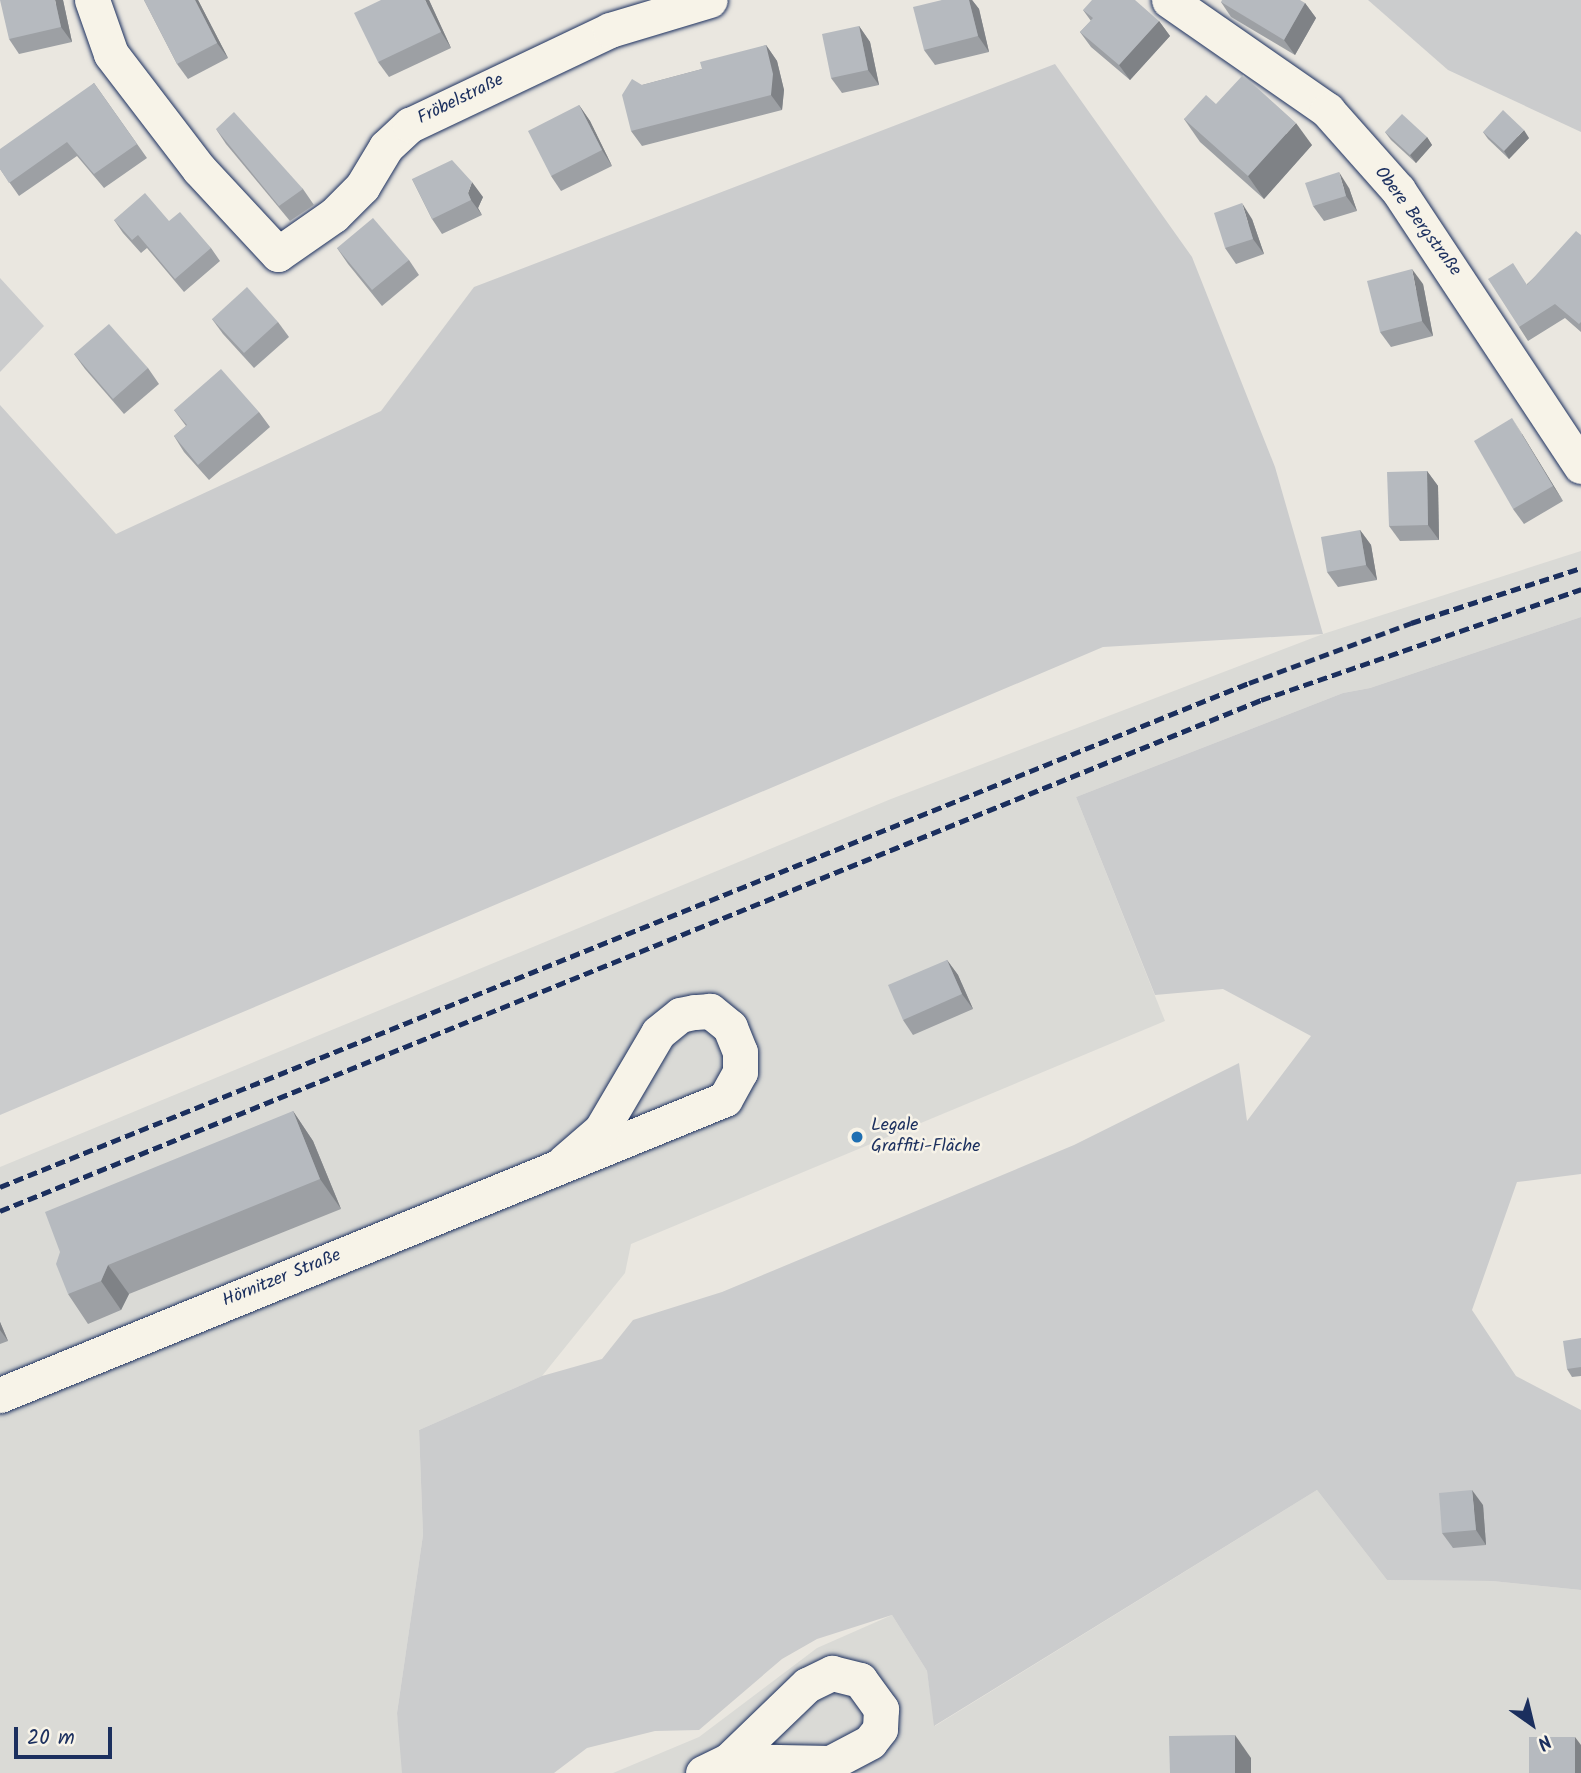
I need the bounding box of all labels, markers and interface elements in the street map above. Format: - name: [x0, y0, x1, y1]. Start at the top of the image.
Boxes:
- street label: Fröbelstraße: [414, 70, 508, 130]
- street label: Obere Bergstraße: [1369, 163, 1465, 281]
- place label: Legale Graffiti-Fläche: [871, 1116, 980, 1158]
- marker: Legale Graffiti-Fläche: [849, 1129, 865, 1145]
- street label: Hörnitzer Straße: [220, 1245, 344, 1313]
- north arrow: [1497, 1689, 1567, 1759]
- scale bar: [18, 1714, 116, 1758]
- text: 20 m: [27, 1722, 75, 1755]
- text: N: [1530, 1726, 1557, 1757]

